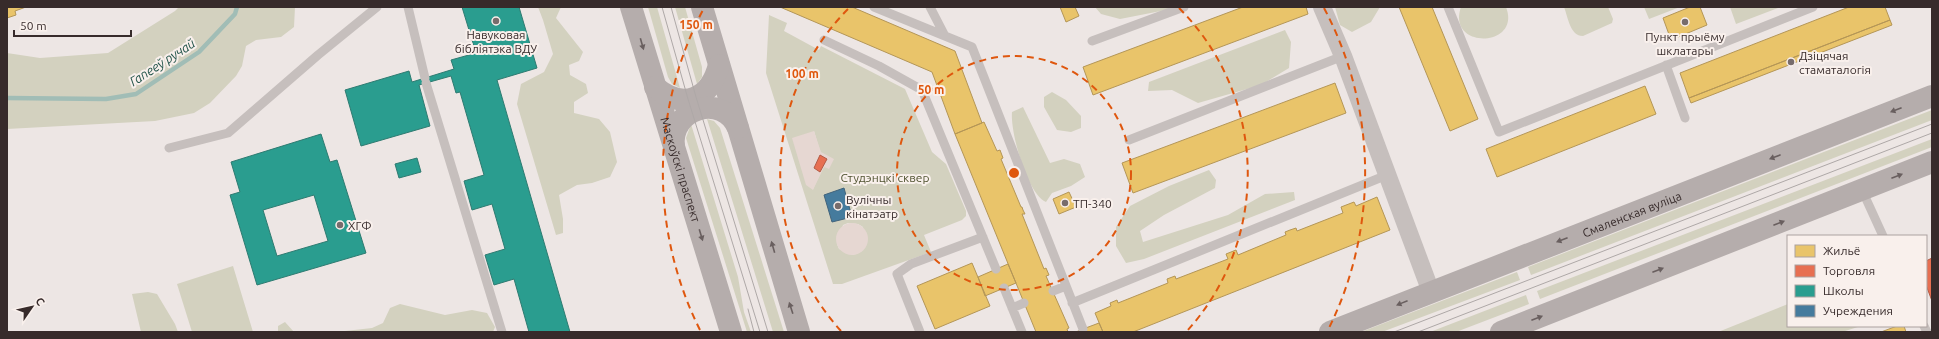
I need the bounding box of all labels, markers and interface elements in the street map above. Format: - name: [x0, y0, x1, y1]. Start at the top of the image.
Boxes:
- scale bar: [14, 12, 131, 38]
- marker: Навуковая бібліятэка ВДУ: [491, 16, 501, 26]
- marker: Пункт прыёму шклатары: [1680, 17, 1690, 27]
- text: 150 m: [679, 18, 713, 31]
- text: 50 m: [20, 19, 47, 32]
- place label: Навуковая бібліятэка ВДУ: [455, 28, 537, 55]
- place label: Пункт прыёму шклатары: [1645, 30, 1725, 57]
- water label: Гапееў ручай: [127, 36, 197, 88]
- one-way arrow: [639, 39, 645, 51]
- place label: Дзіцячая стаматалогія: [1799, 49, 1871, 76]
- marker: Дзіцячая стаматалогія: [1786, 57, 1796, 67]
- text: 100 m: [785, 67, 819, 80]
- text: 50 m: [918, 83, 944, 96]
- one-way arrow: [1889, 108, 1901, 114]
- street label: Маскоўскі праспект: [659, 115, 703, 224]
- one-way arrow: [1768, 155, 1780, 161]
- centre of rings: [1007, 166, 1021, 180]
- park label: Студэнцкі сквер: [840, 171, 930, 184]
- one-way arrow: [1892, 173, 1904, 179]
- street label: Смаленская вуліца: [1580, 188, 1683, 239]
- place label: Вулічны кінатэатр: [846, 193, 898, 220]
- place label: ТП-340: [1073, 197, 1112, 210]
- marker: ТП-340: [1060, 198, 1070, 208]
- marker: Вулічны кінатэатр: [833, 201, 843, 211]
- place label: ХГФ: [348, 219, 371, 232]
- one-way arrow: [1774, 219, 1786, 225]
- marker: ХГФ: [335, 220, 345, 230]
- one-way arrow: [698, 230, 704, 242]
- legend: [1787, 235, 1927, 327]
- one-way arrow: [1556, 238, 1568, 244]
- one-way arrow: [770, 241, 776, 253]
- text: Жильё: [1823, 244, 1860, 257]
- text: Торговля: [1823, 264, 1875, 277]
- one-way arrow: [1653, 267, 1665, 273]
- text: Школы: [1823, 284, 1864, 297]
- north arrow: [12, 287, 52, 327]
- text: С: [33, 295, 47, 308]
- one-way arrow: [1396, 301, 1408, 307]
- one-way arrow: [788, 302, 794, 314]
- text: Учреждения: [1823, 304, 1893, 317]
- one-way arrow: [1532, 314, 1544, 320]

